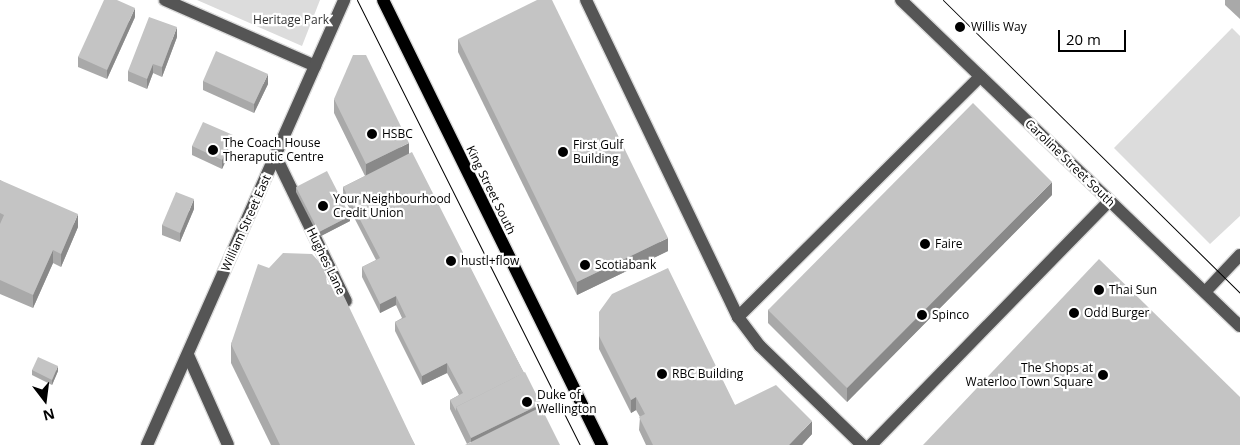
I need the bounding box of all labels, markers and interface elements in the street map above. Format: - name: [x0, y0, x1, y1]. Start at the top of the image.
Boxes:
- park label: Heritage Park: [253, 13, 329, 27]
- marker: Willis Way: [953, 20, 967, 34]
- place label: Willis Way: [971, 20, 1027, 34]
- scale bar: [1060, 20, 1128, 52]
- text: 20 m: [1066, 29, 1101, 49]
- street label: Caroline Street South: [1022, 116, 1118, 210]
- place label: HSBC: [382, 127, 413, 141]
- marker: HSBC: [366, 128, 378, 140]
- place label: The Coach House Theraputic Centre: [223, 136, 324, 164]
- place label: First Gulf Building: [573, 138, 623, 166]
- street label: King Street South: [463, 143, 519, 237]
- marker: The Coach House Theraputic Centre: [207, 144, 219, 156]
- marker: First Gulf Building: [557, 146, 569, 158]
- street label: William Street East: [218, 173, 274, 273]
- place label: Your Neighbourhood Credit Union: [333, 192, 451, 220]
- marker: Your Neighbourhood Credit Union: [317, 200, 329, 212]
- street label: Hughes Lane: [304, 225, 348, 297]
- place label: Faire: [935, 237, 963, 251]
- marker: Faire: [919, 238, 931, 250]
- place label: hustl+flow: [461, 254, 519, 268]
- marker: hustl+flow: [445, 255, 457, 267]
- place label: Scotiabank: [595, 258, 656, 272]
- marker: Scotiabank: [579, 259, 591, 271]
- place label: Thai Sun: [1109, 283, 1157, 297]
- marker: Thai Sun: [1093, 284, 1105, 296]
- place label: Odd Burger: [1084, 306, 1149, 320]
- marker: Odd Burger: [1068, 307, 1080, 319]
- place label: Spinco: [932, 308, 969, 322]
- marker: Spinco: [916, 309, 928, 321]
- place label: The Shops at Waterloo Town Square: [966, 361, 1093, 389]
- place label: RBC Building: [672, 367, 743, 381]
- marker: RBC Building: [656, 368, 668, 380]
- marker: The Shops at Waterloo Town Square: [1097, 369, 1109, 381]
- north arrow: [20, 375, 70, 425]
- place label: Duke of Wellington: [537, 388, 597, 416]
- marker: Duke of Wellington: [521, 396, 533, 408]
- text: N: [41, 404, 57, 426]

